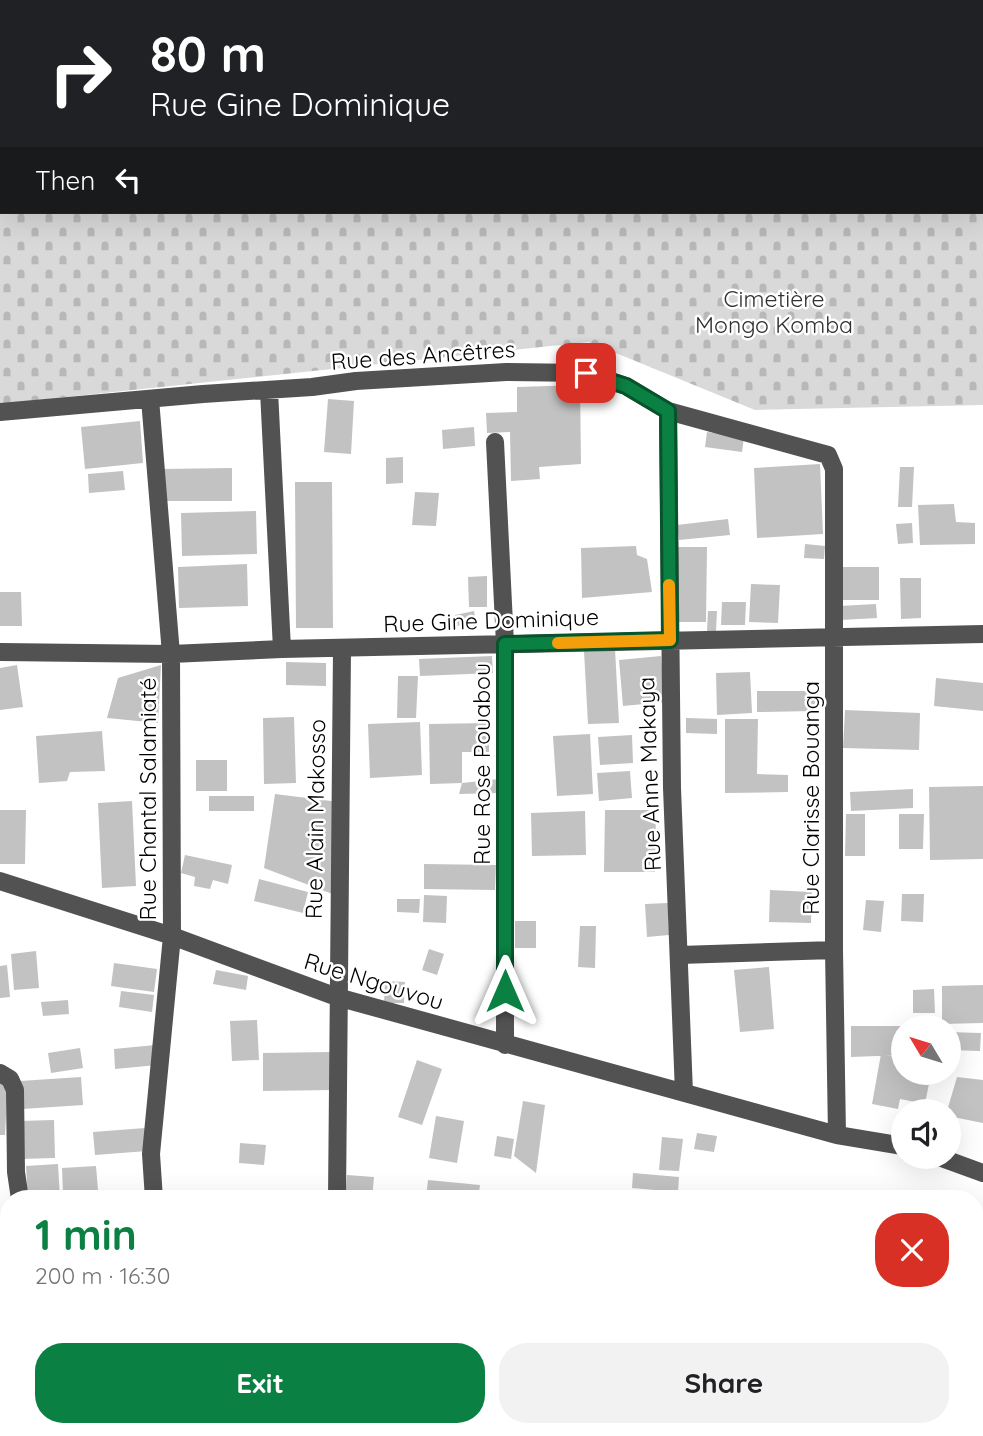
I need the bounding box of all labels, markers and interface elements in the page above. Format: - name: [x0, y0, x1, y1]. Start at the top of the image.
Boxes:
- text: 80 m: [150, 23, 266, 84]
- icon: right: [35, 28, 126, 119]
- text: Rue Gine Dominique: [150, 84, 450, 124]
- icon: left: [109, 161, 147, 199]
- text: Then: [35, 164, 95, 197]
- park label: Cimetière Mongo Komba: [695, 284, 853, 339]
- street label: Rue des Ancêtres: [330, 334, 516, 376]
- pin: [556, 343, 616, 403]
- icon: arrive: [567, 354, 605, 392]
- street label: Rue Gine Dominique: [383, 602, 599, 638]
- street label: Rue Rose Pouabou: [467, 663, 496, 865]
- street label: Rue Anne Makaya: [631, 676, 667, 872]
- street label: Rue Chantal Salamiaté: [133, 678, 162, 920]
- street label: Rue Clarisse Bouanga: [796, 681, 825, 915]
- street label: Rue Alain Makosso: [299, 719, 331, 919]
- street label: Rue Ngouvou: [301, 946, 447, 1016]
- position arrow: [468, 954, 542, 1028]
- north arrow: [891, 1015, 961, 1085]
- map controls: [891, 1015, 961, 1169]
- button: sound: [891, 1099, 961, 1169]
- text: 1 min: [35, 1208, 137, 1261]
- button: close: [875, 1213, 949, 1287]
- text: 200 m · 16:30: [35, 1261, 170, 1290]
- button: Exit: [35, 1343, 485, 1423]
- button: Share: [499, 1343, 949, 1423]

